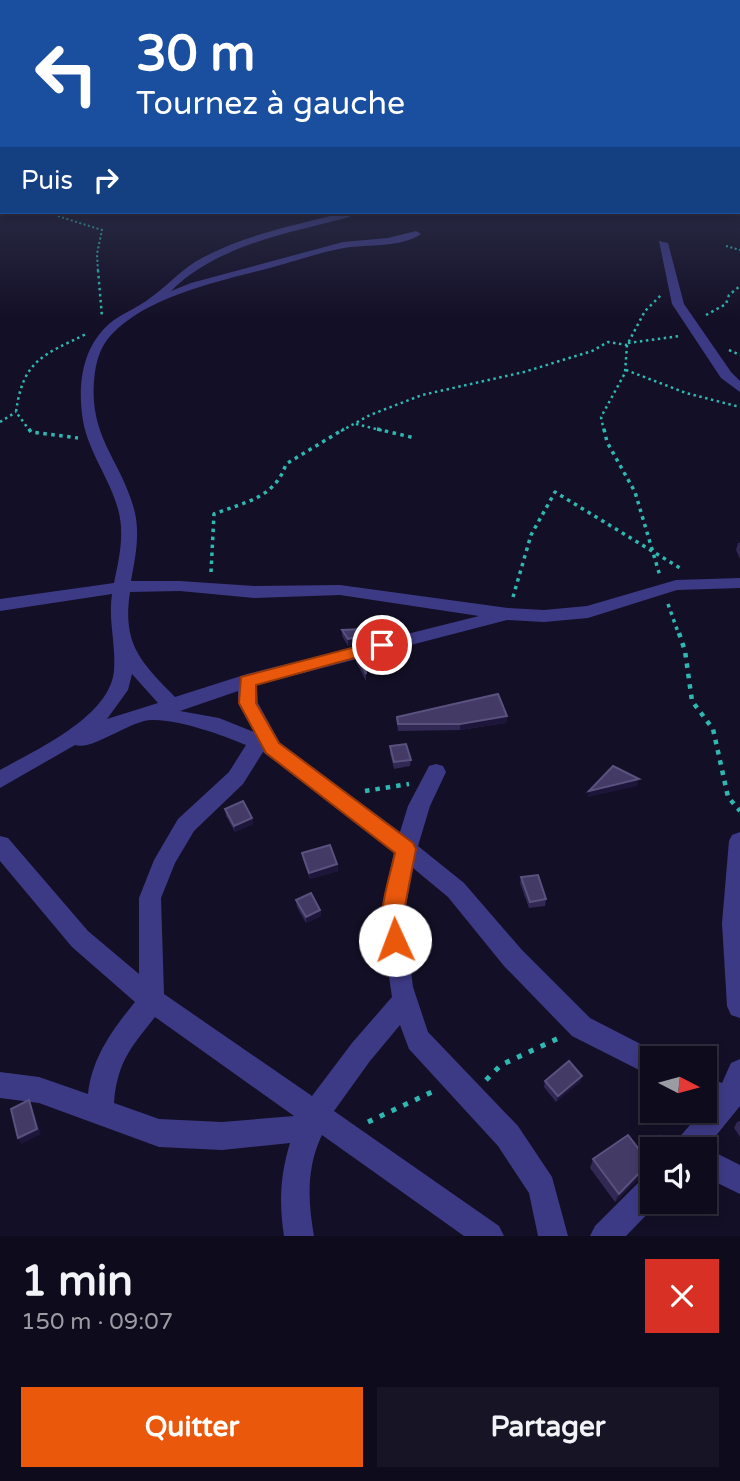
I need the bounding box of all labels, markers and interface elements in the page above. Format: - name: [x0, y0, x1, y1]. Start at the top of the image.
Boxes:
- text: 30 m: [136, 25, 255, 84]
- icon: left: [21, 28, 112, 119]
- text: Tournez à gauche: [136, 85, 405, 123]
- icon: right: [87, 161, 125, 199]
- text: Puis: [21, 165, 73, 196]
- pin: [352, 615, 412, 675]
- icon: arrive: [363, 626, 401, 664]
- position arrow: [358, 903, 432, 977]
- north arrow: [640, 1046, 718, 1124]
- map controls: [640, 1046, 717, 1214]
- button: sound: [640, 1137, 717, 1214]
- text: 1 min: [21, 1256, 133, 1307]
- button: close: [645, 1259, 719, 1333]
- text: 150 m · 09:07: [21, 1308, 173, 1336]
- button: Quitter: [21, 1387, 363, 1467]
- button: Partager: [377, 1387, 719, 1467]

